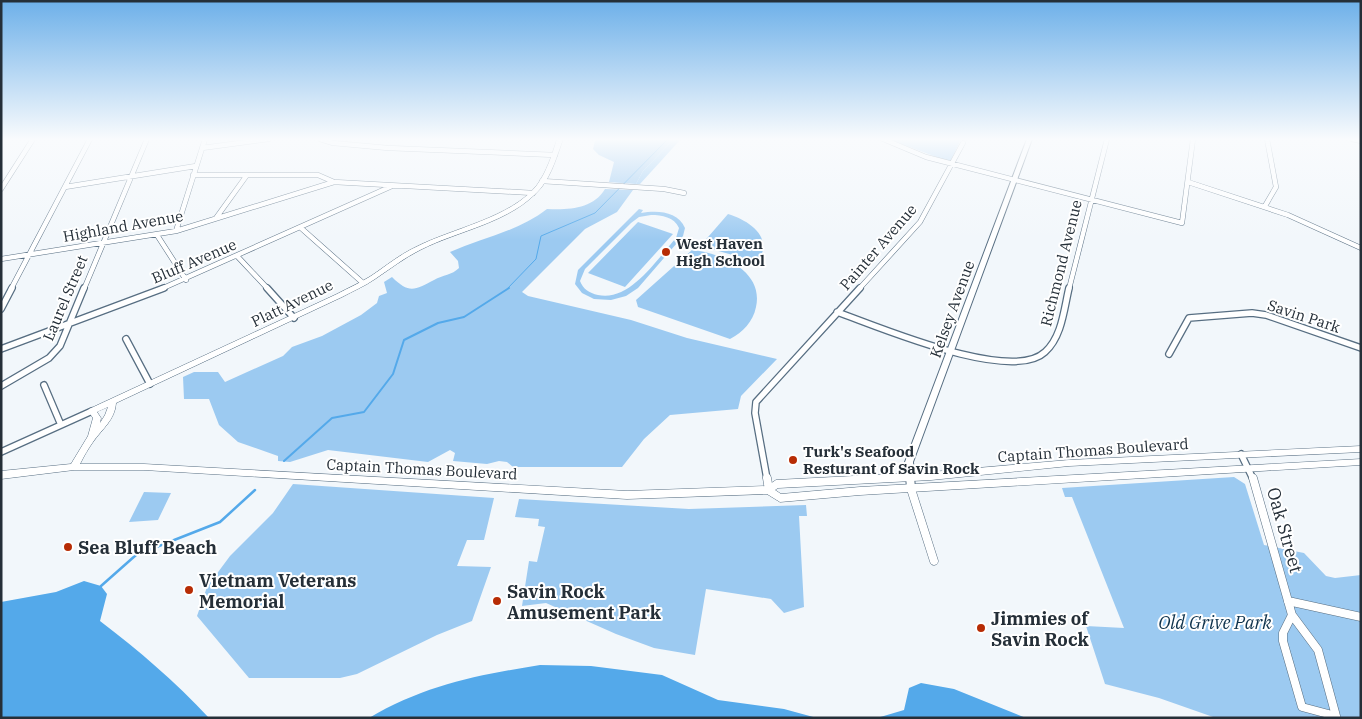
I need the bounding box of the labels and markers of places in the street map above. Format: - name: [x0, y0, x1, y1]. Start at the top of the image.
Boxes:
- place label: West Haven High School: [676, 234, 765, 270]
- marker: West Haven High School: [660, 246, 672, 258]
- place label: Turk's Seafood Resturant of Savin Rock: [803, 442, 980, 478]
- marker: Turk's Seafood Resturant of Savin Rock: [787, 454, 799, 466]
- place label: Sea Bluff Beach: [78, 536, 217, 559]
- marker: Sea Bluff Beach: [62, 541, 74, 553]
- place label: Vietnam Veterans Memorial: [199, 569, 356, 613]
- place label: Savin Rock Amusement Park: [507, 580, 662, 624]
- marker: Vietnam Veterans Memorial: [183, 584, 195, 596]
- marker: Savin Rock Amusement Park: [491, 595, 503, 607]
- place label: Jimmies of Savin Rock: [991, 607, 1090, 651]
- marker: Jimmies of Savin Rock: [975, 622, 987, 634]

